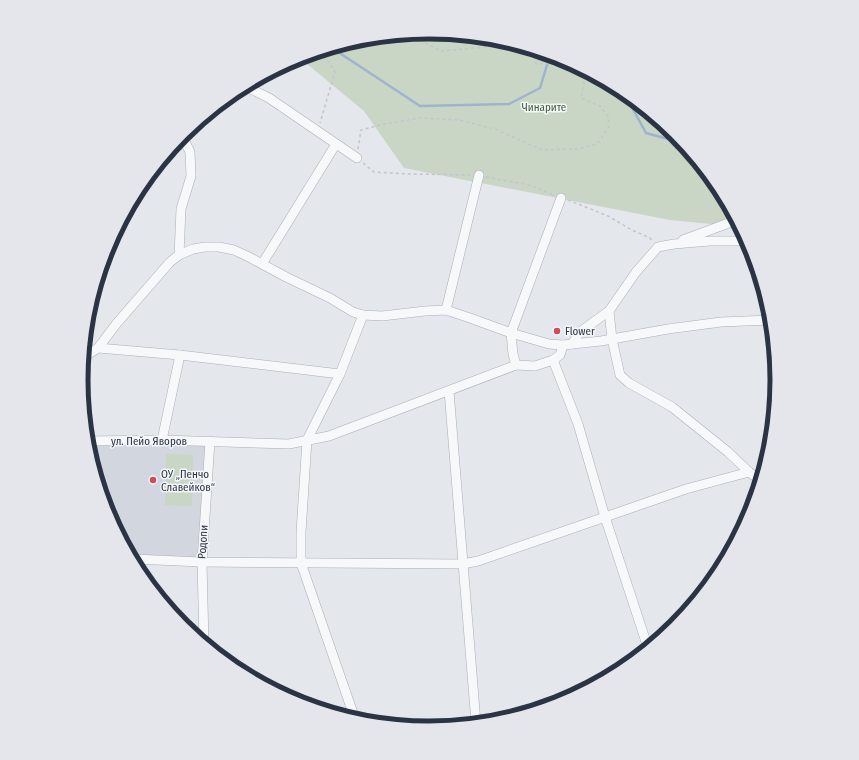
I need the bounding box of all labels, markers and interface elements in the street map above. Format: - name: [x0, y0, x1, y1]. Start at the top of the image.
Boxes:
- park label: Чинарите: [522, 101, 566, 114]
- place label: Flower: [565, 325, 595, 338]
- marker: Flower: [552, 326, 562, 336]
- street label: ул. Пейо Яворов: [111, 435, 187, 448]
- place label: ОУ „Пенчо Славейков“: [161, 468, 215, 494]
- marker: ОУ „Пенчо Славейков“: [148, 475, 158, 485]
- street label: Родопи: [195, 524, 211, 559]

